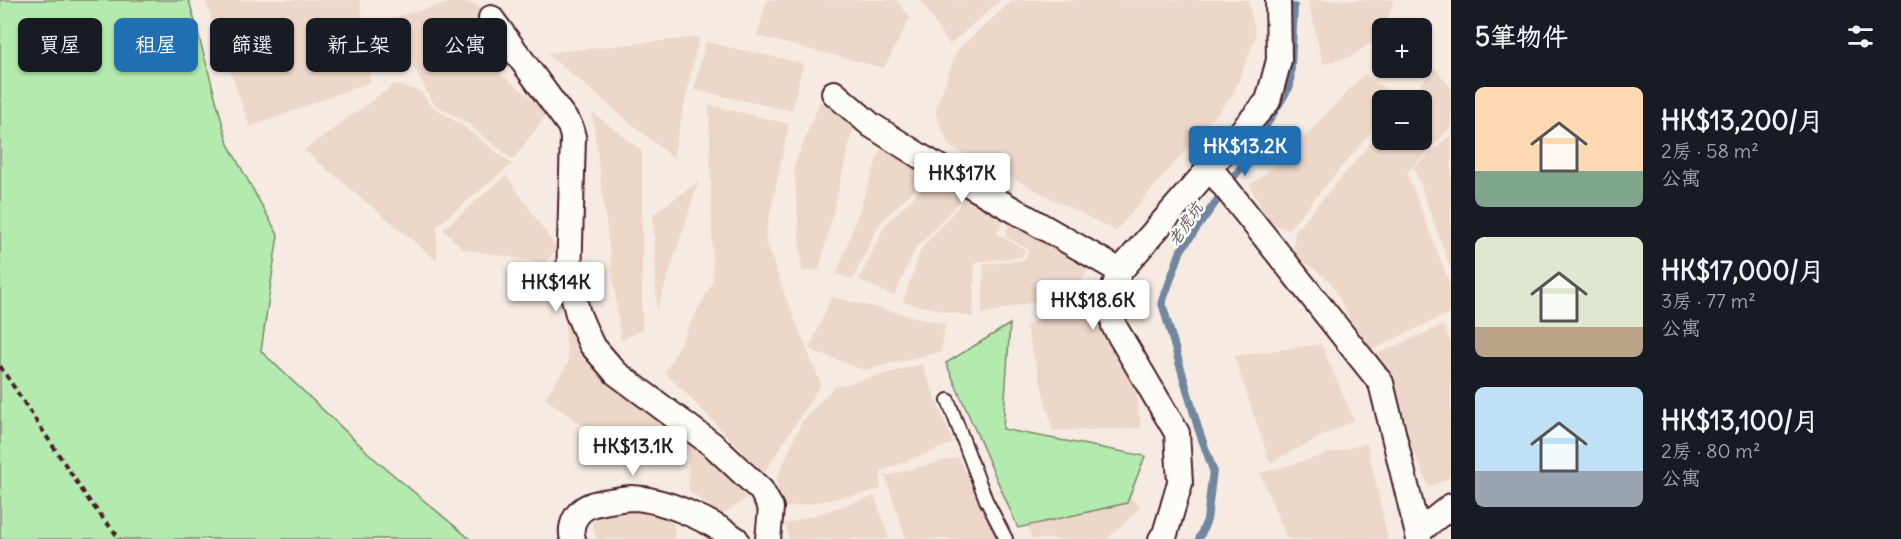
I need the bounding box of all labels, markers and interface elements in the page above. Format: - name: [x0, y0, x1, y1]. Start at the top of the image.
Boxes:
- chip: 買屋: [18, 18, 102, 72]
- chip: 租屋: [114, 18, 198, 72]
- chip: 篩選: [210, 18, 294, 72]
- chip: 新上架: [306, 18, 411, 72]
- chip: 公寓: [423, 18, 507, 72]
- map controls: [1372, 18, 1432, 150]
- button: +: [1372, 18, 1432, 78]
- text: 5筆物件: [1475, 20, 1568, 53]
- icon: filters: [1844, 20, 1877, 53]
- button: −: [1372, 90, 1432, 150]
- text: HK$13,200/月: [1661, 104, 1824, 137]
- icon: home: [1523, 111, 1595, 183]
- pin: HK$13.2K: [1183, 126, 1307, 177]
- text: HK$13.2K: [1203, 133, 1287, 158]
- text: 2房 · 58 m²: [1661, 138, 1759, 163]
- pin: HK$17K: [913, 153, 1011, 204]
- text: HK$17K: [928, 160, 996, 185]
- text: 公寓: [1661, 165, 1701, 190]
- water label: 老虎坑: [1163, 197, 1208, 249]
- text: HK$17,000/月: [1661, 254, 1825, 287]
- icon: home: [1523, 261, 1595, 333]
- pin: HK$14K: [507, 262, 605, 313]
- text: HK$14K: [521, 269, 591, 294]
- pin: HK$18.6K: [1031, 280, 1155, 331]
- text: HK$18.6K: [1051, 287, 1135, 312]
- text: 3房 · 77 m²: [1661, 288, 1756, 313]
- text: 公寓: [1661, 315, 1701, 340]
- text: HK$13,100/月: [1661, 404, 1819, 437]
- icon: home: [1523, 411, 1595, 483]
- pin: HK$13.1K: [571, 426, 695, 477]
- text: HK$13.1K: [593, 433, 673, 458]
- text: 2房 · 80 m²: [1661, 438, 1760, 463]
- text: 公寓: [1661, 465, 1701, 490]

